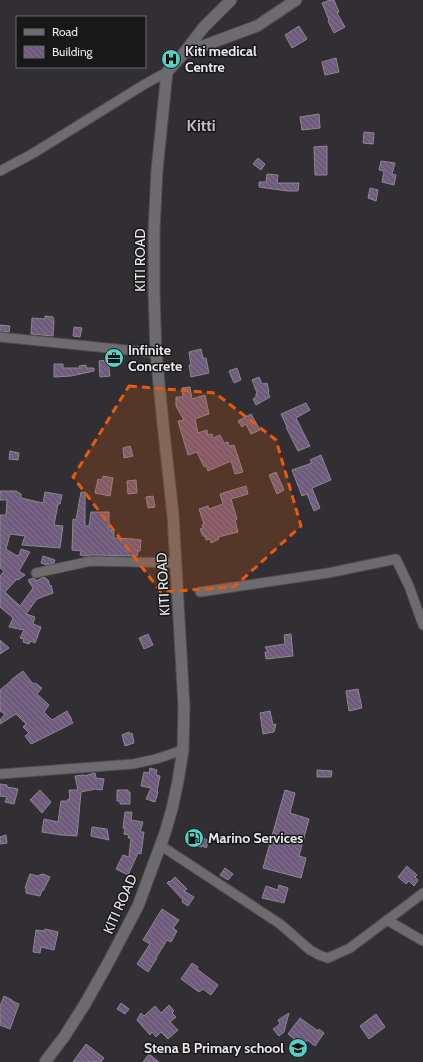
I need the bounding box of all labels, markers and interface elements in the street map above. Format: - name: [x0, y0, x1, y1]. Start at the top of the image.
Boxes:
- legend: [16, 16, 146, 68]
- text: Road: [52, 24, 78, 39]
- place label: Kiti medical Centre: [185, 42, 257, 76]
- text: Building: [52, 44, 94, 59]
- hospital icon: Kiti medical Centre: [160, 48, 182, 70]
- district label: Kitti: [186, 116, 216, 135]
- street label: KITI ROAD: [131, 228, 149, 292]
- place label: Infinite Concrete: [128, 341, 182, 375]
- office icon: Infinite Concrete: [103, 347, 125, 369]
- street label: KITI ROAD: [152, 552, 174, 616]
- fuel station icon: Marino Services: [183, 827, 205, 849]
- place label: Marino Services: [208, 829, 303, 847]
- street label: KITI ROAD: [99, 871, 141, 937]
- school or university icon: Stena B Primary school: [287, 1037, 309, 1059]
- place label: Stena B Primary school: [144, 1039, 284, 1057]

